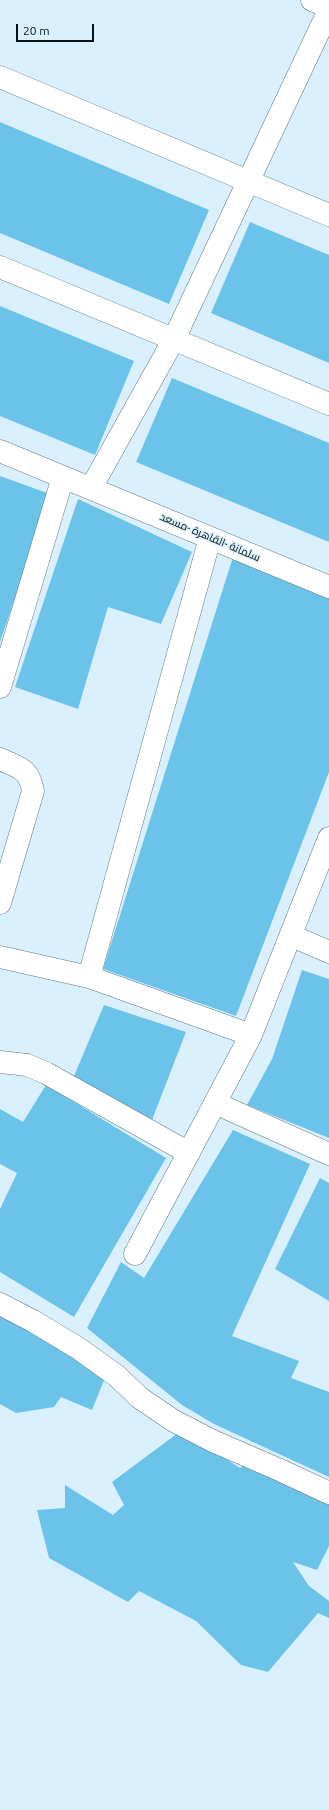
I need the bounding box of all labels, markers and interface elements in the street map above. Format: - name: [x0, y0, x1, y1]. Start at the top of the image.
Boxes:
- scale bar: [18, 16, 96, 42]
- text: 20 m: [23, 24, 50, 37]
- street label: سلمانة -القاهرة -مسعد: [158, 510, 262, 564]

